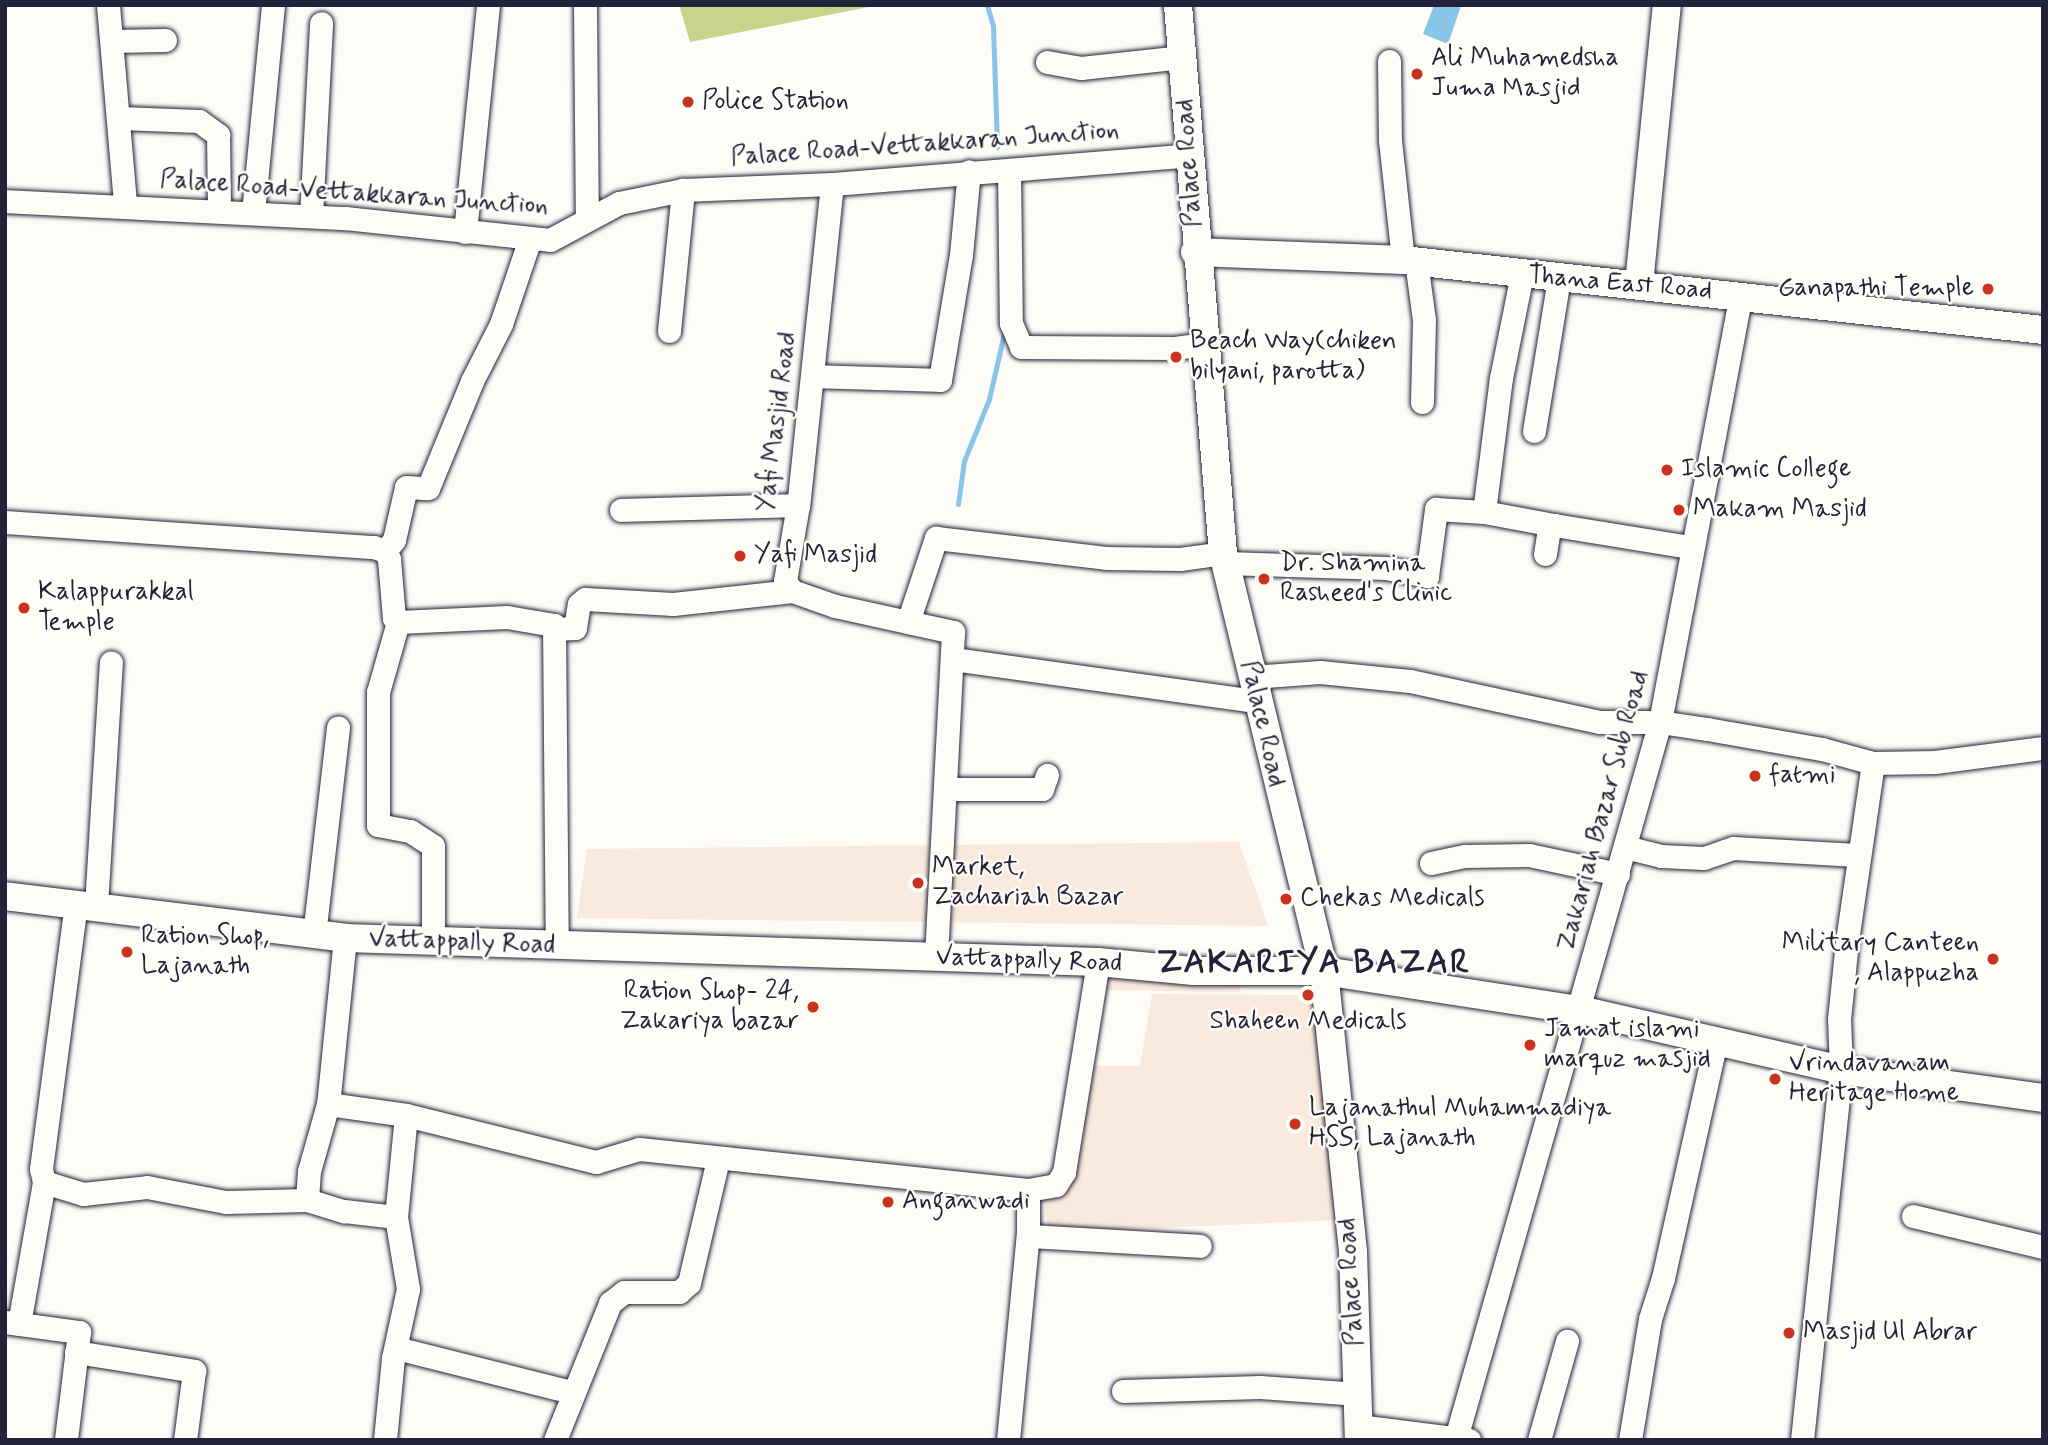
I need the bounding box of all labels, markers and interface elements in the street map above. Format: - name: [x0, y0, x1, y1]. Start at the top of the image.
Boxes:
- place label: Ali Muhamedsha Juma Masjid: [1431, 43, 1619, 104]
- marker: Ali Muhamedsha Juma Masjid: [1409, 66, 1425, 82]
- place label: Police Station: [702, 86, 848, 118]
- marker: Police Station: [680, 94, 696, 110]
- street label: Palace Road: [1170, 98, 1210, 228]
- street label: Palace Road-Vettakkaran Junction: [732, 116, 1118, 174]
- street label: Palace Road-Vettakkaran Junction: [161, 165, 547, 223]
- street label: Thana East Road: [1527, 260, 1713, 308]
- place label: Ganapathi Temple: [1781, 273, 1974, 305]
- marker: Ganapathi Temple: [1980, 281, 1996, 297]
- place label: Beach Way(chiken bilyani, parotta): [1190, 326, 1397, 388]
- street label: Yafi Masjid Road: [751, 330, 805, 514]
- marker: Beach Way(chiken bilyani, parotta): [1168, 349, 1184, 365]
- place label: Islamic College: [1681, 454, 1854, 486]
- marker: Islamic College: [1659, 462, 1675, 478]
- place label: Makam Masjid: [1693, 494, 1865, 526]
- marker: Makam Masjid: [1671, 502, 1687, 518]
- place label: Yafi Masjid: [754, 540, 877, 572]
- marker: Yafi Masjid: [732, 548, 748, 564]
- place label: Dr. Shamina Rasheed's Clinic: [1280, 548, 1455, 610]
- marker: Dr. Shamina Rasheed's Clinic: [1254, 569, 1274, 589]
- place label: Kalappurakkal Temple: [38, 577, 194, 638]
- marker: Kalappurakkal Temple: [16, 600, 32, 616]
- street label: Palace Road: [1232, 658, 1292, 790]
- street label: Zakariah Bazar Sub Road: [1551, 667, 1657, 955]
- place label: fatmi: [1769, 760, 1836, 792]
- marker: fatmi: [1747, 768, 1763, 784]
- place label: Market, Zachariah Bazar: [932, 852, 1125, 914]
- marker: Market, Zachariah Bazar: [910, 875, 926, 891]
- place label: Chekas Medicals: [1300, 883, 1488, 915]
- marker: Chekas Medicals: [1278, 891, 1294, 907]
- place label: Ration Shop, Lajanath: [141, 921, 270, 982]
- street label: Vattappally Road: [369, 924, 555, 962]
- place label: Military Canteen , Alappuzha: [1782, 928, 1979, 990]
- street label: Vattappally Road: [936, 942, 1122, 980]
- marker: Ration Shop, Lajanath: [119, 944, 135, 960]
- district label: ZAKARIYA BAZAR: [1162, 944, 1466, 984]
- marker: Military Canteen , Alappuzha: [1985, 951, 2001, 967]
- place label: Ration Shop- 24, Zakariya bazar: [623, 976, 799, 1038]
- marker: Shaheen Medicals: [1300, 987, 1316, 1003]
- marker: Ration Shop- 24, Zakariya bazar: [805, 999, 821, 1015]
- place label: Shaheen Medicals: [1210, 1006, 1406, 1038]
- place label: Jamat islami marquz masjid: [1544, 1014, 1703, 1076]
- marker: Jamat islami marquz masjid: [1522, 1037, 1538, 1053]
- place label: Vrindavanam Heritage Home: [1789, 1048, 1958, 1110]
- marker: Vrindavanam Heritage Home: [1767, 1071, 1783, 1087]
- place label: Lajanathul Muhammadiya HSS, Lajanath: [1309, 1093, 1614, 1154]
- marker: Lajanathul Muhammadiya HSS, Lajanath: [1287, 1116, 1303, 1132]
- place label: Anganwadi: [902, 1186, 1030, 1218]
- marker: Anganwadi: [880, 1194, 896, 1210]
- street label: Palace Road: [1332, 1217, 1372, 1347]
- place label: Masjid Ul Abrar: [1803, 1317, 1978, 1349]
- marker: Masjid Ul Abrar: [1781, 1325, 1797, 1341]

